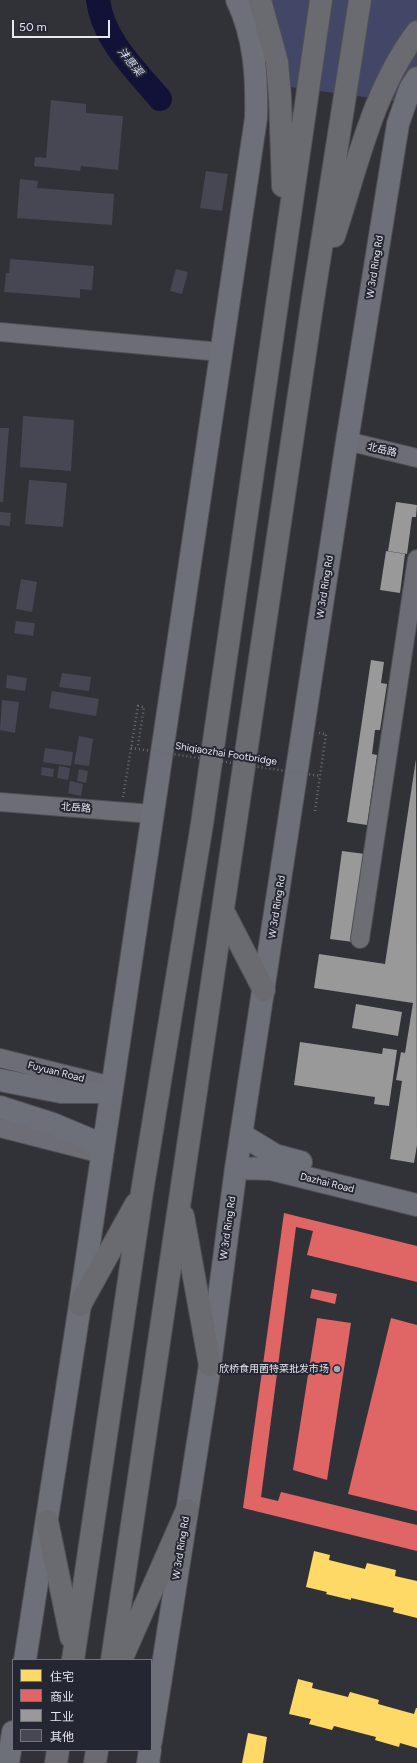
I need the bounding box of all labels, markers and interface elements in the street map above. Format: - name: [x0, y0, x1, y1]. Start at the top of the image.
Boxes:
- scale bar: [14, 12, 112, 38]
- text: 50 m: [19, 20, 47, 34]
- water label: 沣惠渠: [114, 45, 146, 79]
- street label: W 3rd Ring Rd: [364, 235, 386, 299]
- street label: 北岳路: [366, 441, 398, 459]
- street label: W 3rd Ring Rd: [314, 555, 336, 619]
- street label: Shiqiaozhai Footbridge: [174, 740, 278, 768]
- street label: 北岳路: [61, 801, 91, 815]
- street label: W 3rd Ring Rd: [266, 875, 288, 939]
- street label: Fuyuan Road: [26, 1059, 86, 1085]
- street label: Dazhai Road: [299, 1170, 355, 1196]
- street label: W 3rd Ring Rd: [218, 1196, 238, 1260]
- place label: 欣桥食用菌特菜批发市场: [219, 1363, 329, 1375]
- marker: 欣桥食用菌特菜批发市场: [332, 1364, 342, 1374]
- street label: W 3rd Ring Rd: [170, 1516, 192, 1580]
- legend: [12, 1659, 152, 1751]
- text: 住宅: [50, 1670, 74, 1684]
- text: 商业: [50, 1690, 74, 1704]
- text: 工业: [50, 1710, 74, 1724]
- text: 其他: [50, 1730, 74, 1744]

